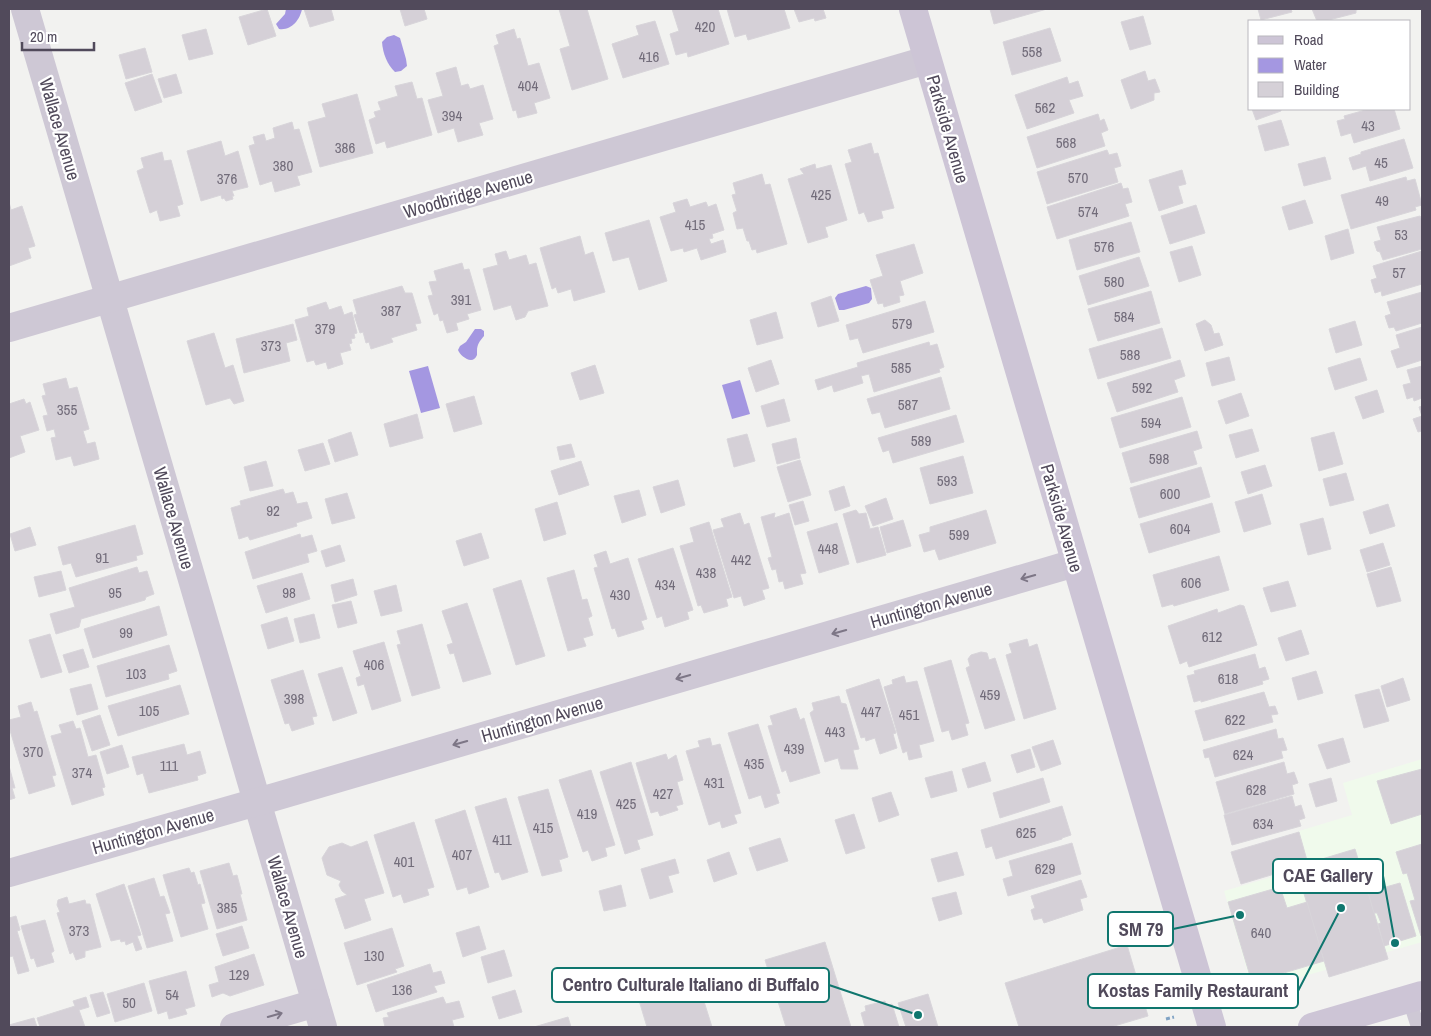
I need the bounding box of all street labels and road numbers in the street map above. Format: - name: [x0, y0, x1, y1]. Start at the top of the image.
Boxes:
- street label: Parkside Avenue: [921, 72, 975, 186]
- street label: Wallace Avenue: [34, 75, 86, 183]
- street label: Woodbridge Avenue: [401, 164, 535, 224]
- street label: Parkside Avenue: [1035, 461, 1089, 575]
- street label: Wallace Avenue: [148, 464, 200, 572]
- street label: Huntington Avenue: [867, 576, 995, 634]
- street label: Huntington Avenue: [478, 690, 606, 748]
- street label: Huntington Avenue: [89, 802, 217, 860]
- street label: Wallace Avenue: [262, 853, 314, 961]

